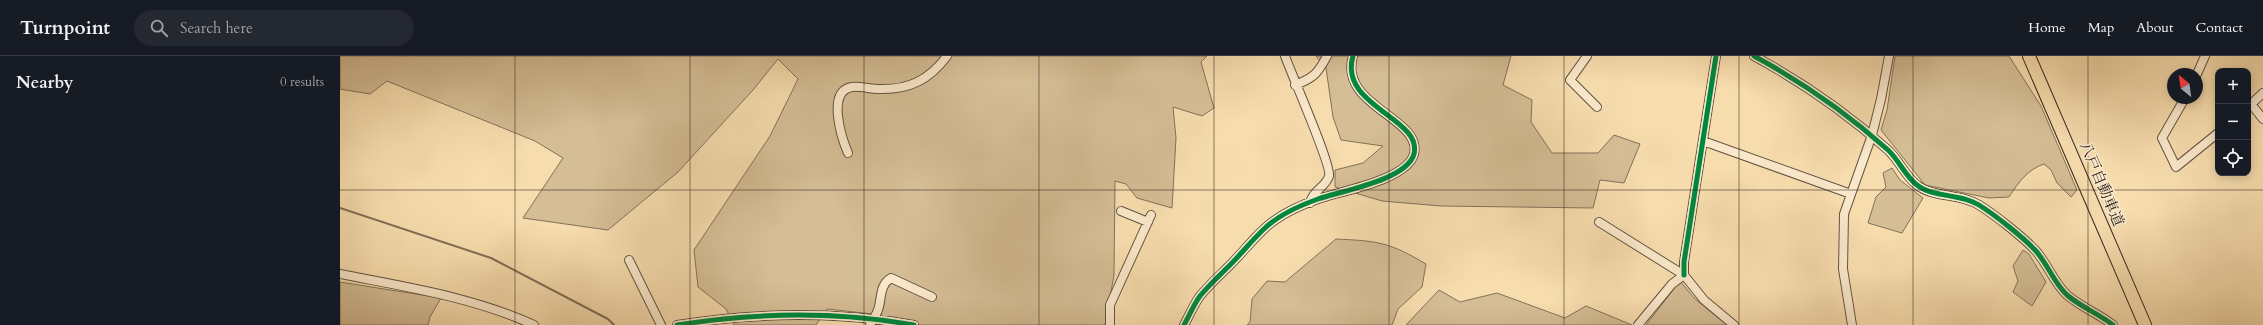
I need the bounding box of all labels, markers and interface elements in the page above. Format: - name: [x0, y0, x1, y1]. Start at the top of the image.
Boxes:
- search box: [134, 10, 414, 46]
- text: Turnpoint: [20, 15, 110, 41]
- icon: search: [148, 17, 170, 39]
- text: Search here: [180, 18, 253, 38]
- text: Home: [2028, 18, 2066, 37]
- text: Map: [2088, 18, 2114, 37]
- text: About: [2136, 18, 2173, 37]
- text: Contact: [2195, 18, 2243, 37]
- north arrow: [2167, 68, 2203, 104]
- map controls: [2215, 68, 2251, 176]
- button: +: [2215, 68, 2251, 104]
- text: Nearby: [16, 71, 73, 94]
- text: 0 results: [280, 73, 324, 91]
- button: −: [2215, 104, 2251, 140]
- street label: 八戸自動車道: [2075, 139, 2129, 229]
- button: locate: [2215, 140, 2251, 176]

